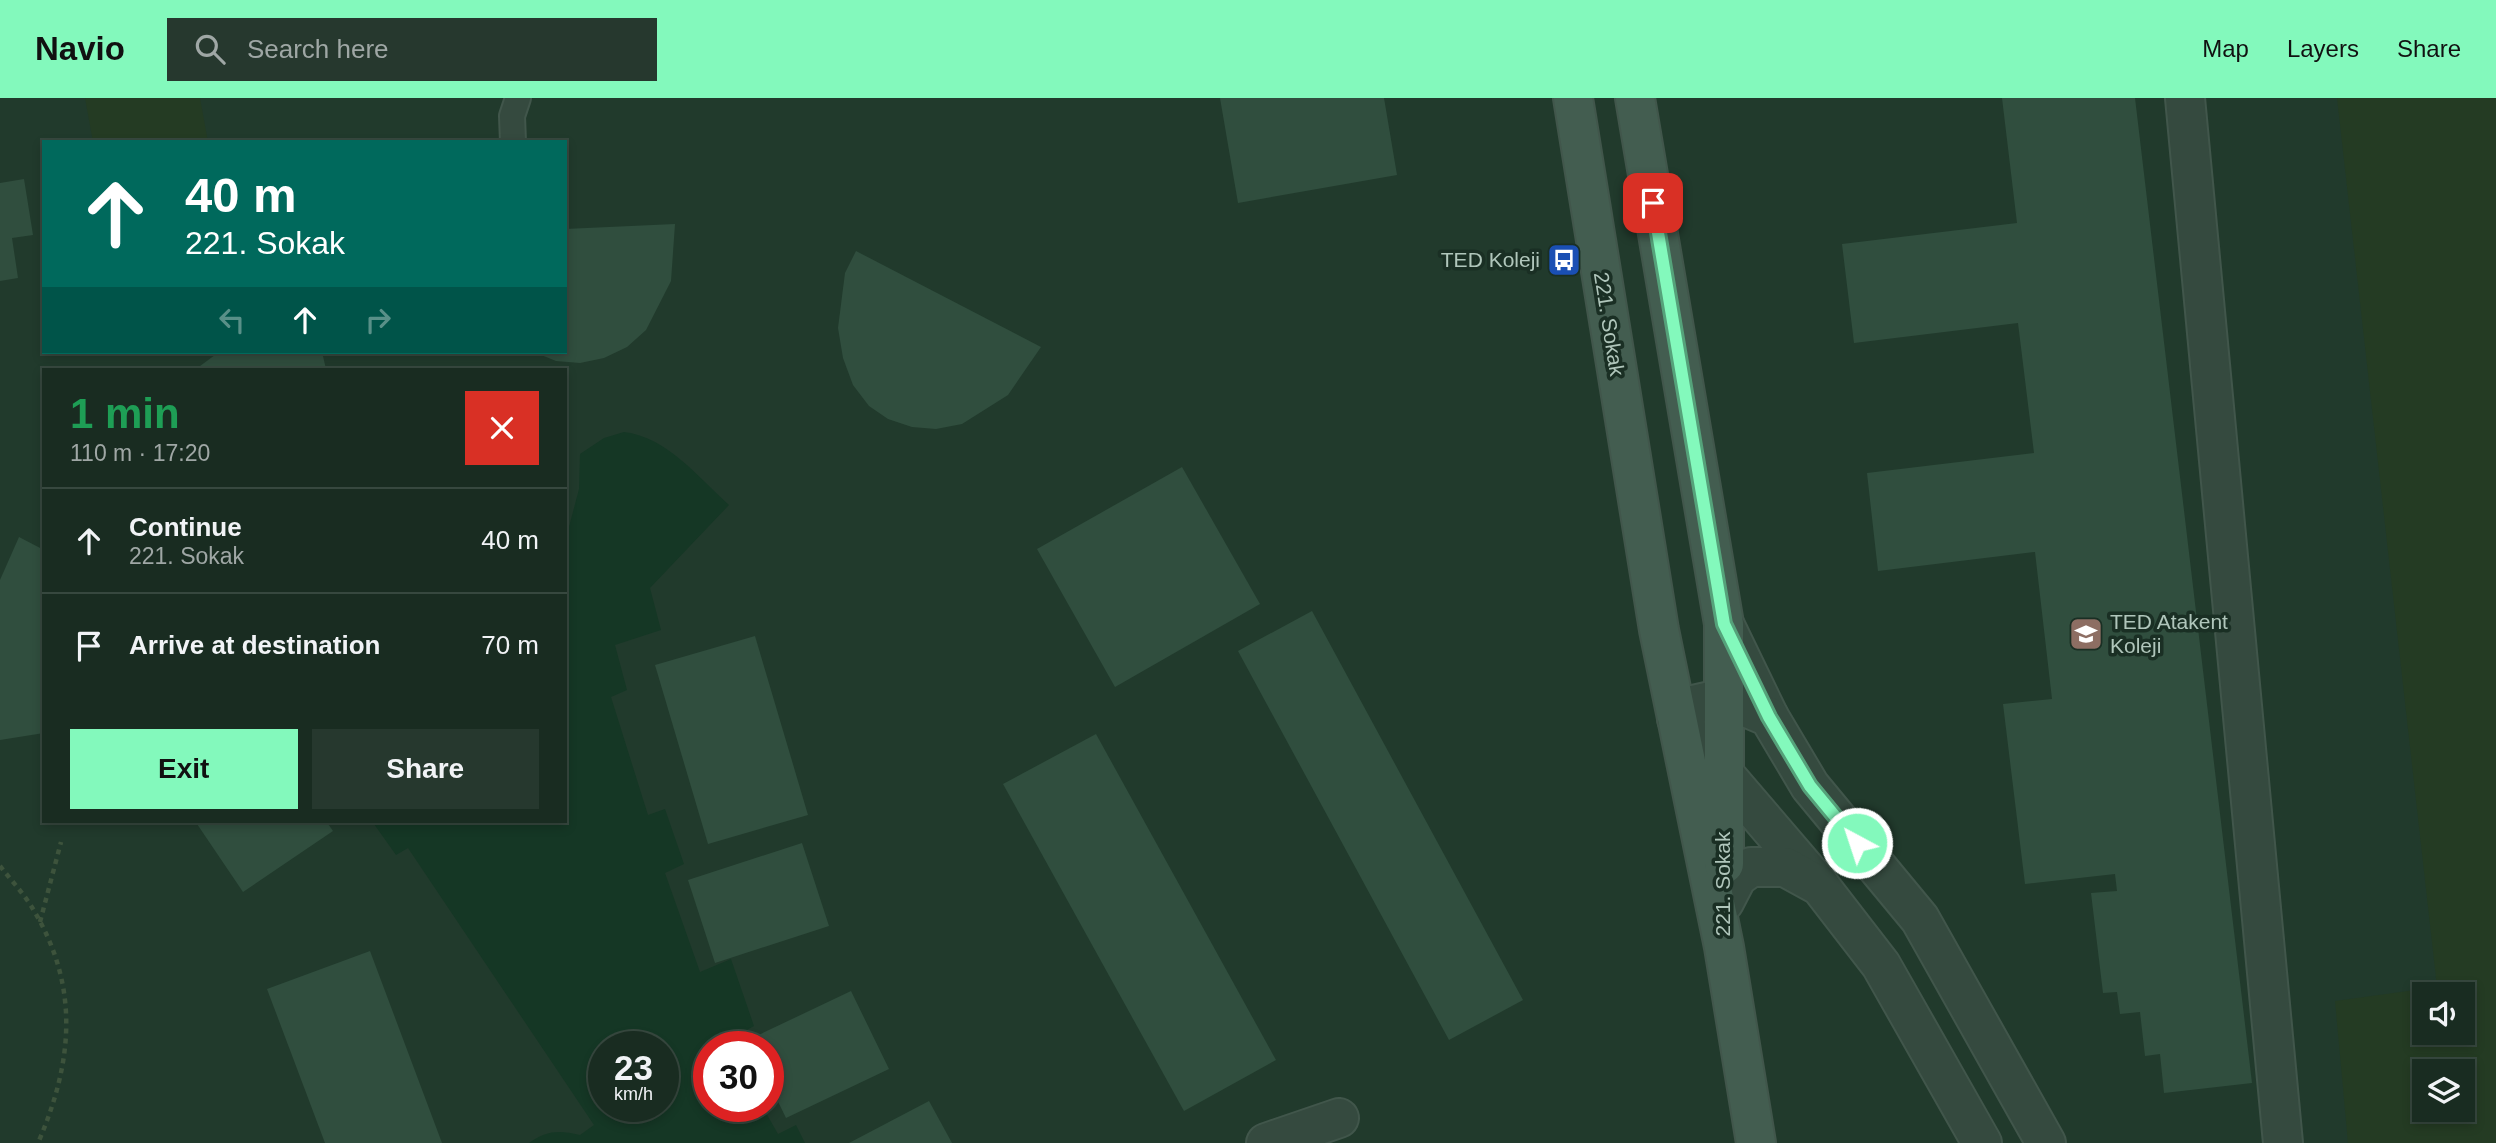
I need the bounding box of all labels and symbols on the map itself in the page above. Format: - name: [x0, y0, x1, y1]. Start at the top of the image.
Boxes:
- pin: [1623, 173, 1683, 233]
- bus stop icon: TED Koleji: [1545, 241, 1583, 279]
- place label: TED Koleji: [1441, 248, 1540, 271]
- street label: 221. Sokak: [1590, 270, 1629, 378]
- place label: TED Atakent Koleji: [2110, 610, 2228, 657]
- school or university icon: TED Atakent Koleji: [2067, 615, 2105, 653]
- position arrow: [1820, 806, 1894, 880]
- street label: 221. Sokak: [1711, 831, 1734, 937]
- speed limit sign: 30: [693, 1031, 784, 1122]

